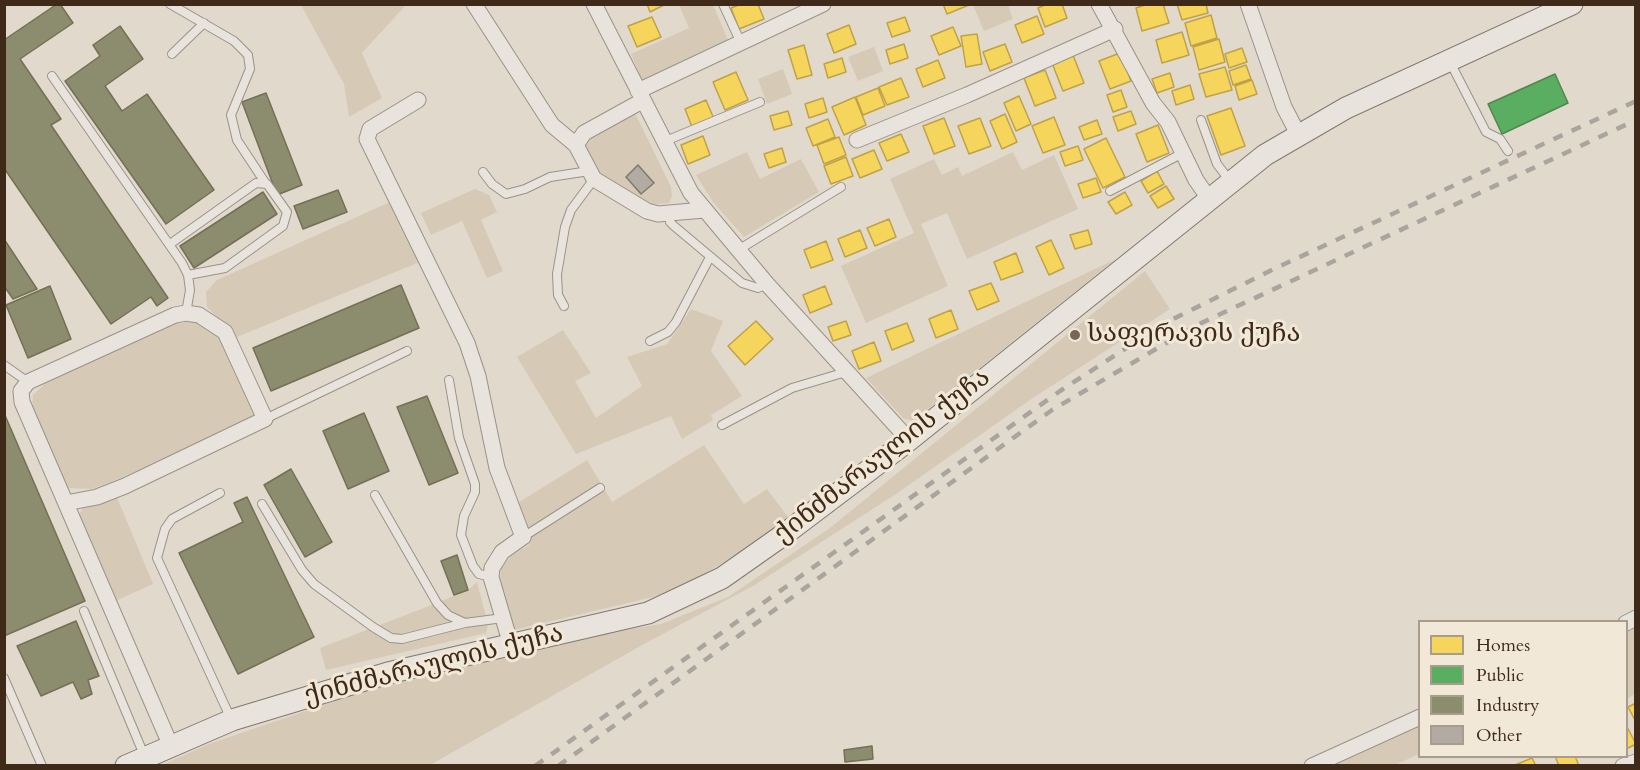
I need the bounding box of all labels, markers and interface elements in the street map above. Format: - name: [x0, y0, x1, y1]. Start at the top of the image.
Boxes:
- place label: საფერავის ქუჩა: [1087, 319, 1301, 351]
- marker: საფერავის ქუჩა: [1068, 328, 1082, 342]
- street label: ქინძმარაულის ქუჩა: [769, 363, 997, 551]
- street label: ქინძმარაულის ქუჩა: [301, 619, 567, 713]
- legend: [1418, 620, 1628, 758]
- text: Homes: [1476, 633, 1530, 658]
- text: Public: [1476, 663, 1524, 688]
- text: Industry: [1476, 693, 1540, 718]
- text: Other: [1476, 723, 1522, 748]

